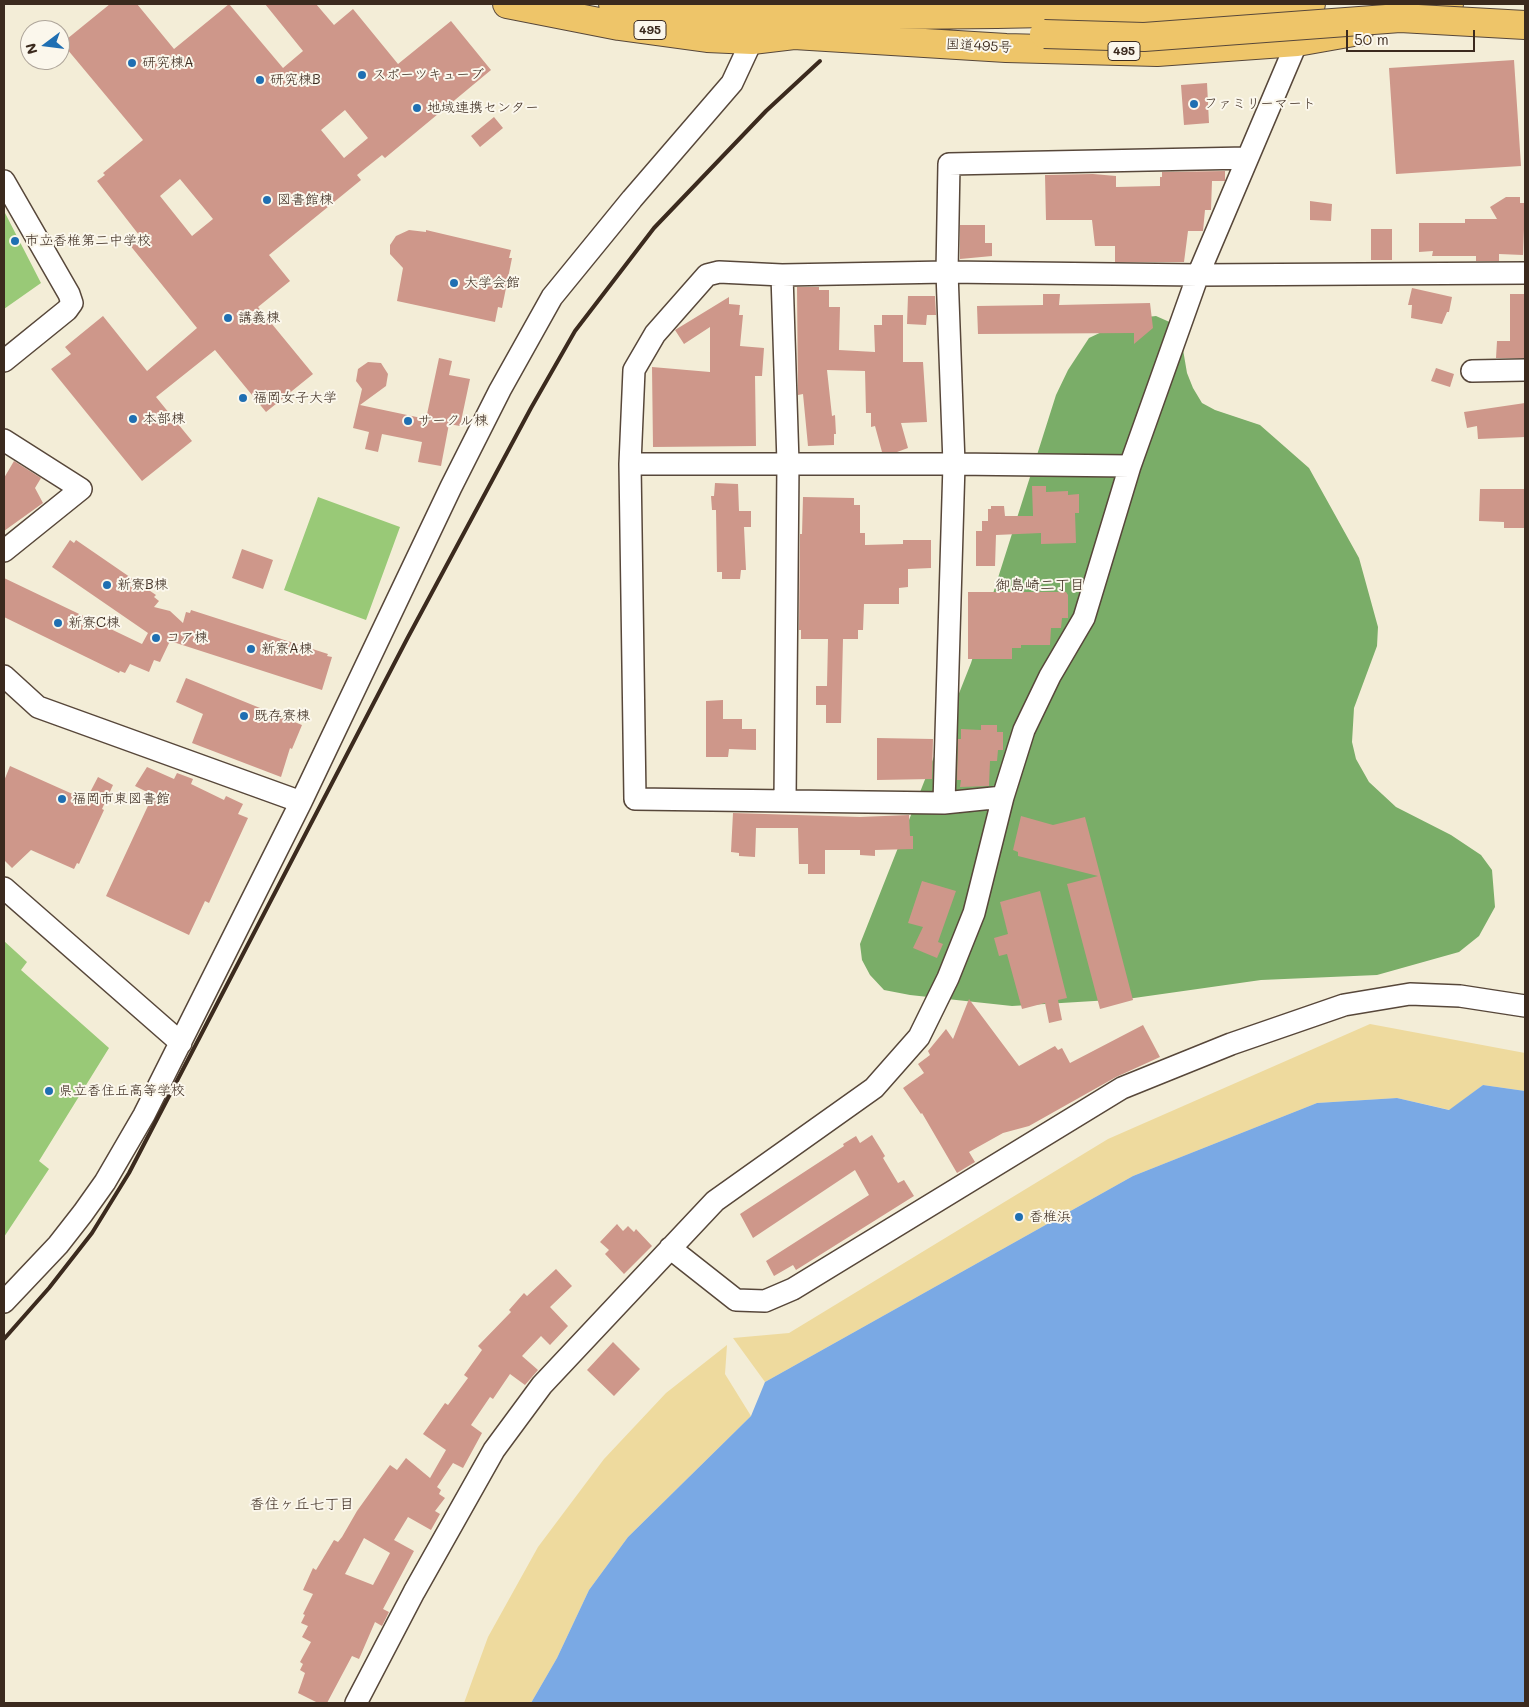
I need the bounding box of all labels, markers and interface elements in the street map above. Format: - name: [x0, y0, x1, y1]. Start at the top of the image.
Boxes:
- north arrow: [20, 20, 70, 70]
- road number: 495: [634, 20, 666, 40]
- scale bar: [1349, 20, 1478, 52]
- text: 50 m: [1354, 29, 1389, 49]
- street label: 国道495号: [945, 36, 1013, 56]
- text: N: [20, 41, 42, 56]
- road number: 495: [1108, 41, 1140, 60]
- place label: 研究棟A: [142, 55, 194, 71]
- marker: 研究棟A: [126, 57, 138, 69]
- place label: スポーツキューブ: [372, 67, 484, 83]
- marker: スポーツキューブ: [356, 69, 368, 81]
- place label: 研究棟B: [270, 72, 321, 88]
- marker: 研究棟B: [254, 74, 266, 86]
- place label: ファミリーマート: [1204, 96, 1316, 112]
- marker: ファミリーマート: [1188, 98, 1200, 110]
- place label: 地域連携センター: [427, 100, 539, 116]
- marker: 地域連携センター: [411, 102, 423, 114]
- place label: 図書館棟: [277, 192, 333, 208]
- marker: 図書館棟: [261, 194, 273, 206]
- place label: 市立香椎第二中学校: [25, 233, 151, 249]
- marker: 市立香椎第二中学校: [9, 235, 21, 247]
- place label: 大学会館: [464, 275, 520, 291]
- marker: 大学会館: [448, 277, 460, 289]
- place label: 講義棟: [238, 310, 280, 326]
- marker: 講義棟: [222, 312, 234, 324]
- place label: 福岡女子大学: [253, 390, 337, 406]
- marker: 福岡女子大学: [237, 392, 249, 404]
- place label: 本部棟: [143, 411, 185, 427]
- marker: 本部棟: [127, 413, 139, 425]
- place label: サークル棟: [418, 413, 488, 429]
- marker: サークル棟: [402, 415, 414, 427]
- district label: 御島崎二丁目: [995, 576, 1085, 594]
- place label: 新寮B棟: [117, 577, 168, 593]
- marker: 新寮B棟: [101, 579, 113, 591]
- place label: 新寮C棟: [68, 615, 120, 631]
- marker: 新寮C棟: [52, 617, 64, 629]
- place label: コア棟: [166, 630, 208, 646]
- marker: コア棟: [150, 632, 162, 644]
- place label: 新寮A棟: [261, 641, 313, 657]
- marker: 新寮A棟: [245, 643, 257, 655]
- place label: 既存寮棟: [254, 708, 310, 724]
- marker: 既存寮棟: [238, 710, 250, 722]
- place label: 福岡市東図書館: [72, 791, 170, 807]
- marker: 福岡市東図書館: [56, 793, 68, 805]
- place label: 県立香住丘高等学校: [59, 1083, 185, 1099]
- marker: 県立香住丘高等学校: [43, 1085, 55, 1097]
- place label: 香椎浜: [1029, 1209, 1071, 1225]
- marker: 香椎浜: [1013, 1211, 1025, 1223]
- district label: 香住ヶ丘七丁目: [250, 1495, 354, 1513]

